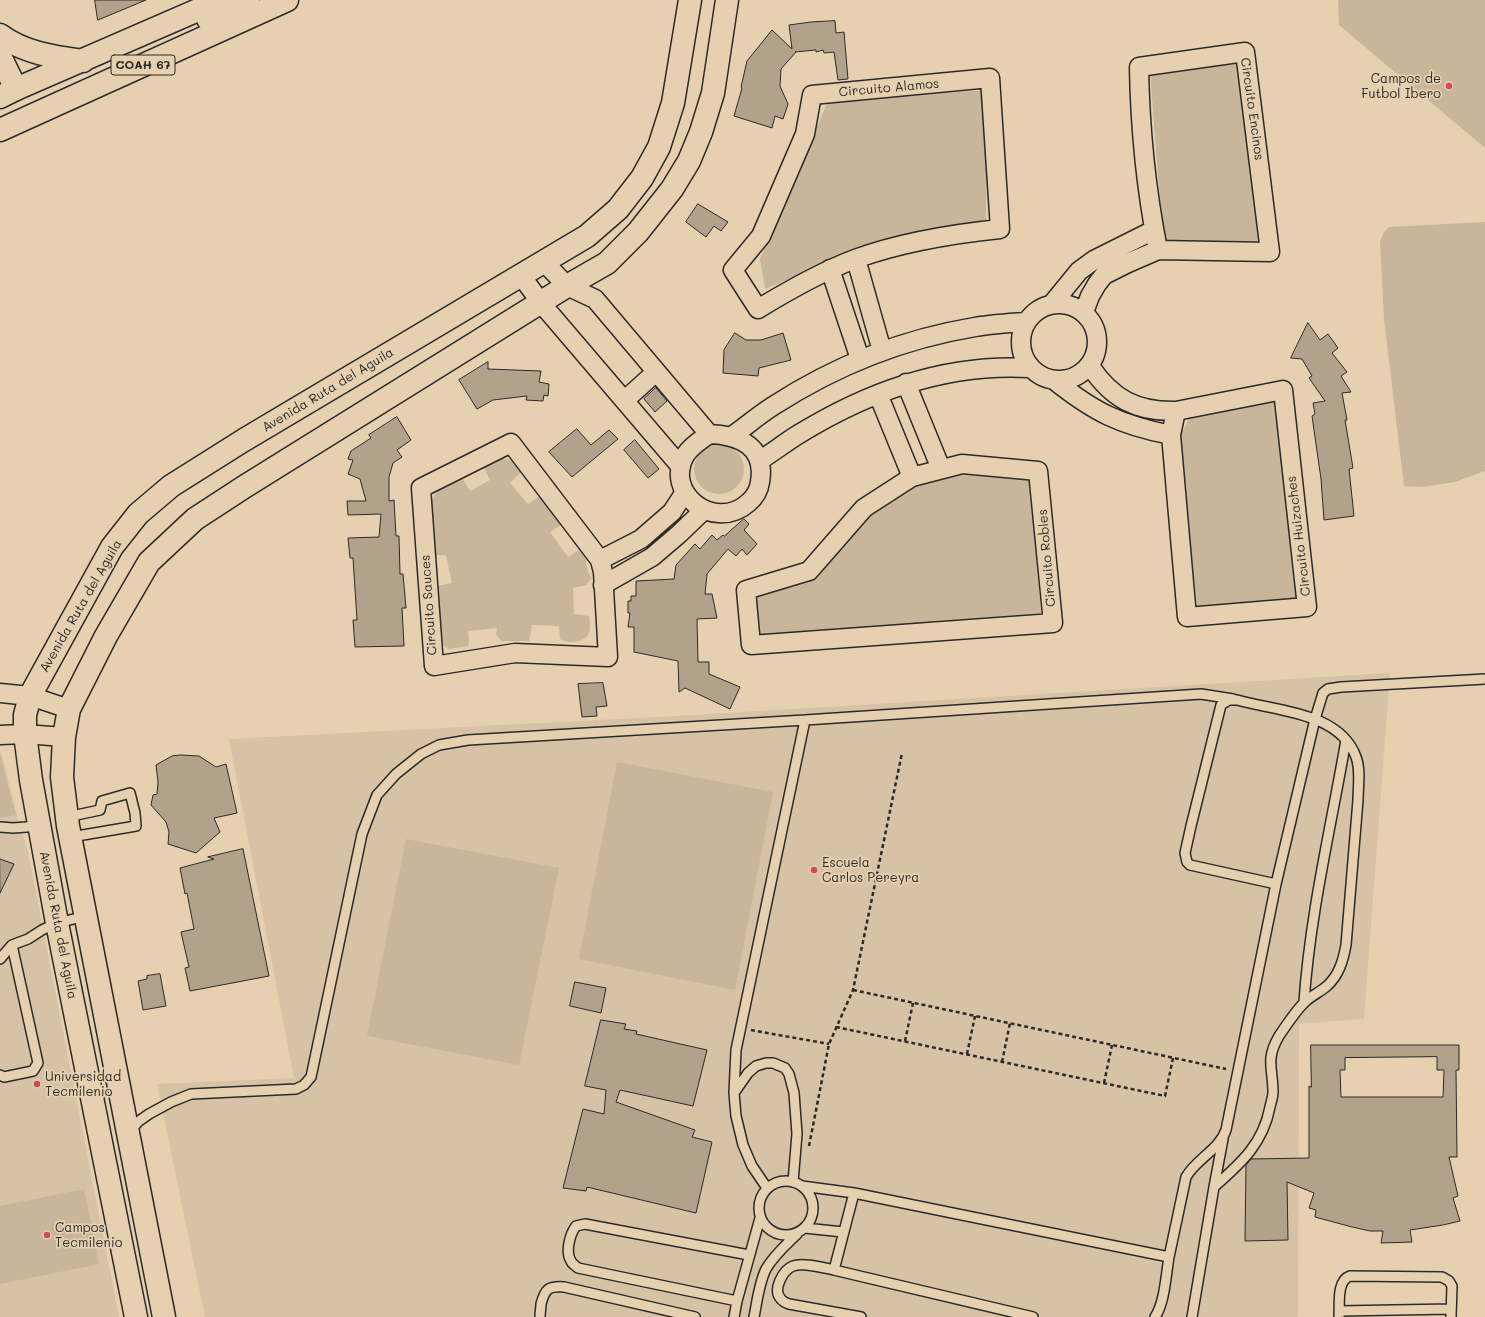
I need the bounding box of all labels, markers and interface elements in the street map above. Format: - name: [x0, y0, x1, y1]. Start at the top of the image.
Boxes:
- road number: COAH 67: [111, 55, 175, 75]
- street label: Circuito Encinos: [1237, 57, 1267, 161]
- place label: Campos de Futbol Ibero: [1361, 71, 1441, 102]
- street label: Circuito Alamos: [838, 76, 940, 100]
- marker: Campos de Futbol Ibero: [1444, 81, 1454, 91]
- street label: Avenida Ruta del Aguila: [260, 345, 396, 435]
- street label: Circuito Huizaches: [1284, 475, 1314, 597]
- street label: Circuito Robles: [1035, 508, 1059, 608]
- street label: Avenida Ruta del Aguila: [37, 537, 125, 675]
- street label: Circuito Sauces: [418, 554, 440, 656]
- street label: Avenida Ruta del Aguila: [36, 850, 80, 1000]
- place label: Escuela Carlos Pereyra: [822, 855, 919, 886]
- marker: Escuela Carlos Pereyra: [809, 865, 819, 875]
- place label: Universidad Tecmilenio: [45, 1069, 121, 1100]
- marker: Universidad Tecmilenio: [32, 1079, 42, 1089]
- place label: Campos Tecmilenio: [55, 1220, 122, 1251]
- marker: Campos Tecmilenio: [42, 1230, 52, 1240]

